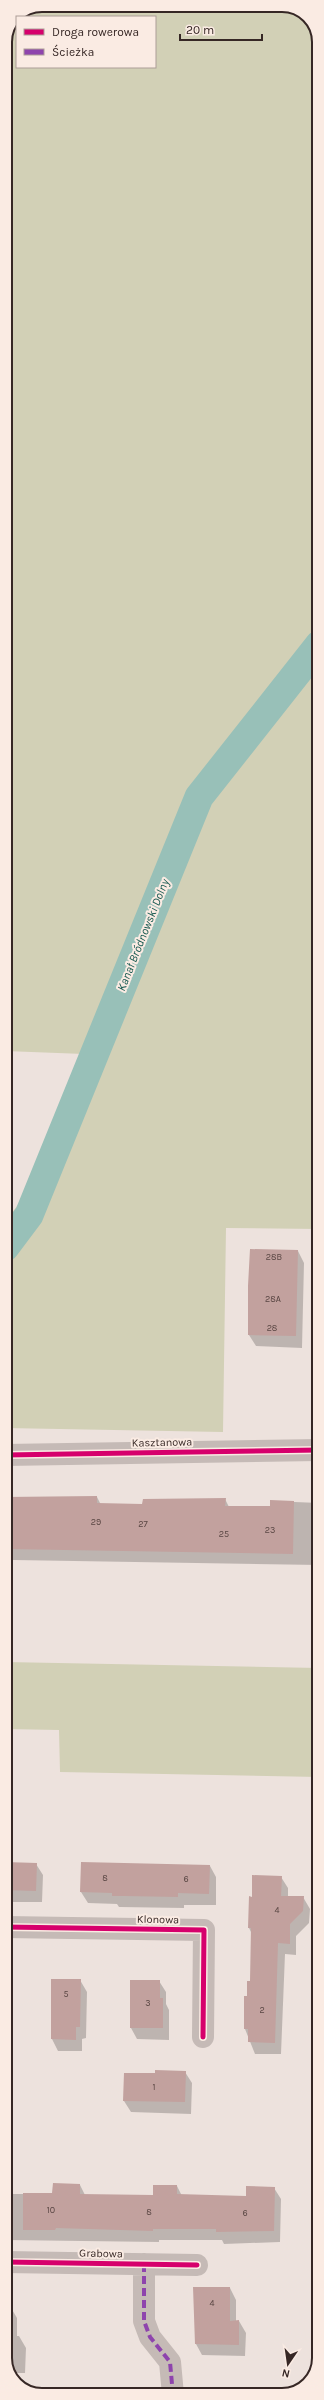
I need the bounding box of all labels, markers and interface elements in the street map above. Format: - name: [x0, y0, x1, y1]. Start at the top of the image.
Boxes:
- legend: [16, 16, 156, 68]
- scale bar: [180, 16, 262, 42]
- text: 20 m: [186, 23, 214, 37]
- text: Droga rowerowa: [52, 25, 139, 39]
- text: Ścieżka: [52, 44, 94, 59]
- water label: Kanał Bródnowski Dolny: [114, 876, 172, 993]
- house number: 28B: [266, 1252, 282, 1262]
- house number: 28A: [265, 1294, 281, 1304]
- house number: 28: [267, 1323, 278, 1333]
- street label: Kasztanowa: [132, 1435, 192, 1450]
- house number: 29: [91, 1517, 101, 1527]
- house number: 27: [138, 1519, 148, 1529]
- house number: 23: [265, 1525, 275, 1535]
- house number: 25: [219, 1529, 229, 1539]
- house number: 8: [102, 1873, 108, 1883]
- house number: 6: [183, 1874, 189, 1884]
- house number: 4: [274, 1905, 280, 1915]
- street label: Klonowa: [137, 1913, 179, 1926]
- house number: 5: [63, 1989, 69, 1999]
- house number: 3: [145, 1998, 151, 2008]
- house number: 2: [259, 2005, 265, 2015]
- house number: 1: [153, 2082, 156, 2092]
- house number: 10: [47, 2205, 55, 2215]
- house number: 8: [146, 2207, 152, 2217]
- house number: 6: [242, 2208, 248, 2218]
- street label: Grabowa: [79, 2247, 123, 2260]
- house number: 4: [209, 2298, 215, 2308]
- north arrow: [268, 2344, 308, 2384]
- text: N: [281, 2366, 291, 2380]

